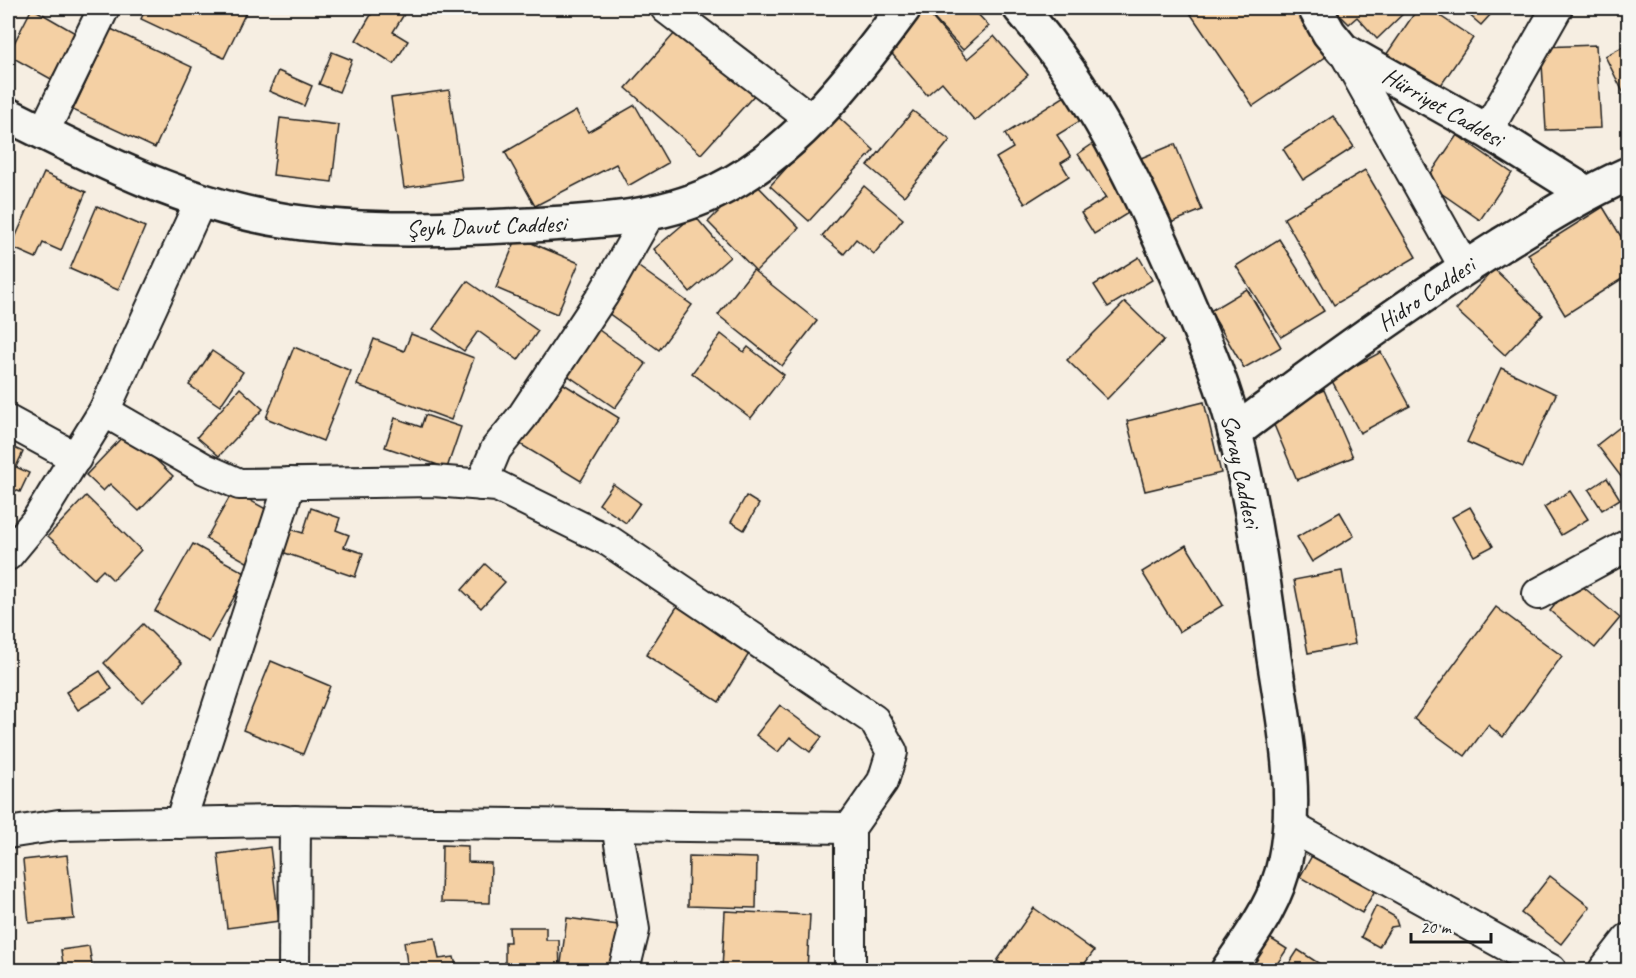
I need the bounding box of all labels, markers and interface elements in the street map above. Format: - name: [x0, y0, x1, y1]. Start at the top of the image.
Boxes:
- street label: Hürriyet Caddesi: [1377, 60, 1511, 155]
- street label: Şeyh Davut Caddesi: [406, 208, 570, 244]
- street label: Hidro Caddesi: [1371, 249, 1483, 338]
- street label: Saray Caddesi: [1214, 412, 1268, 533]
- scale bar: [1411, 906, 1490, 944]
- text: 20 m: [1420, 916, 1453, 938]

